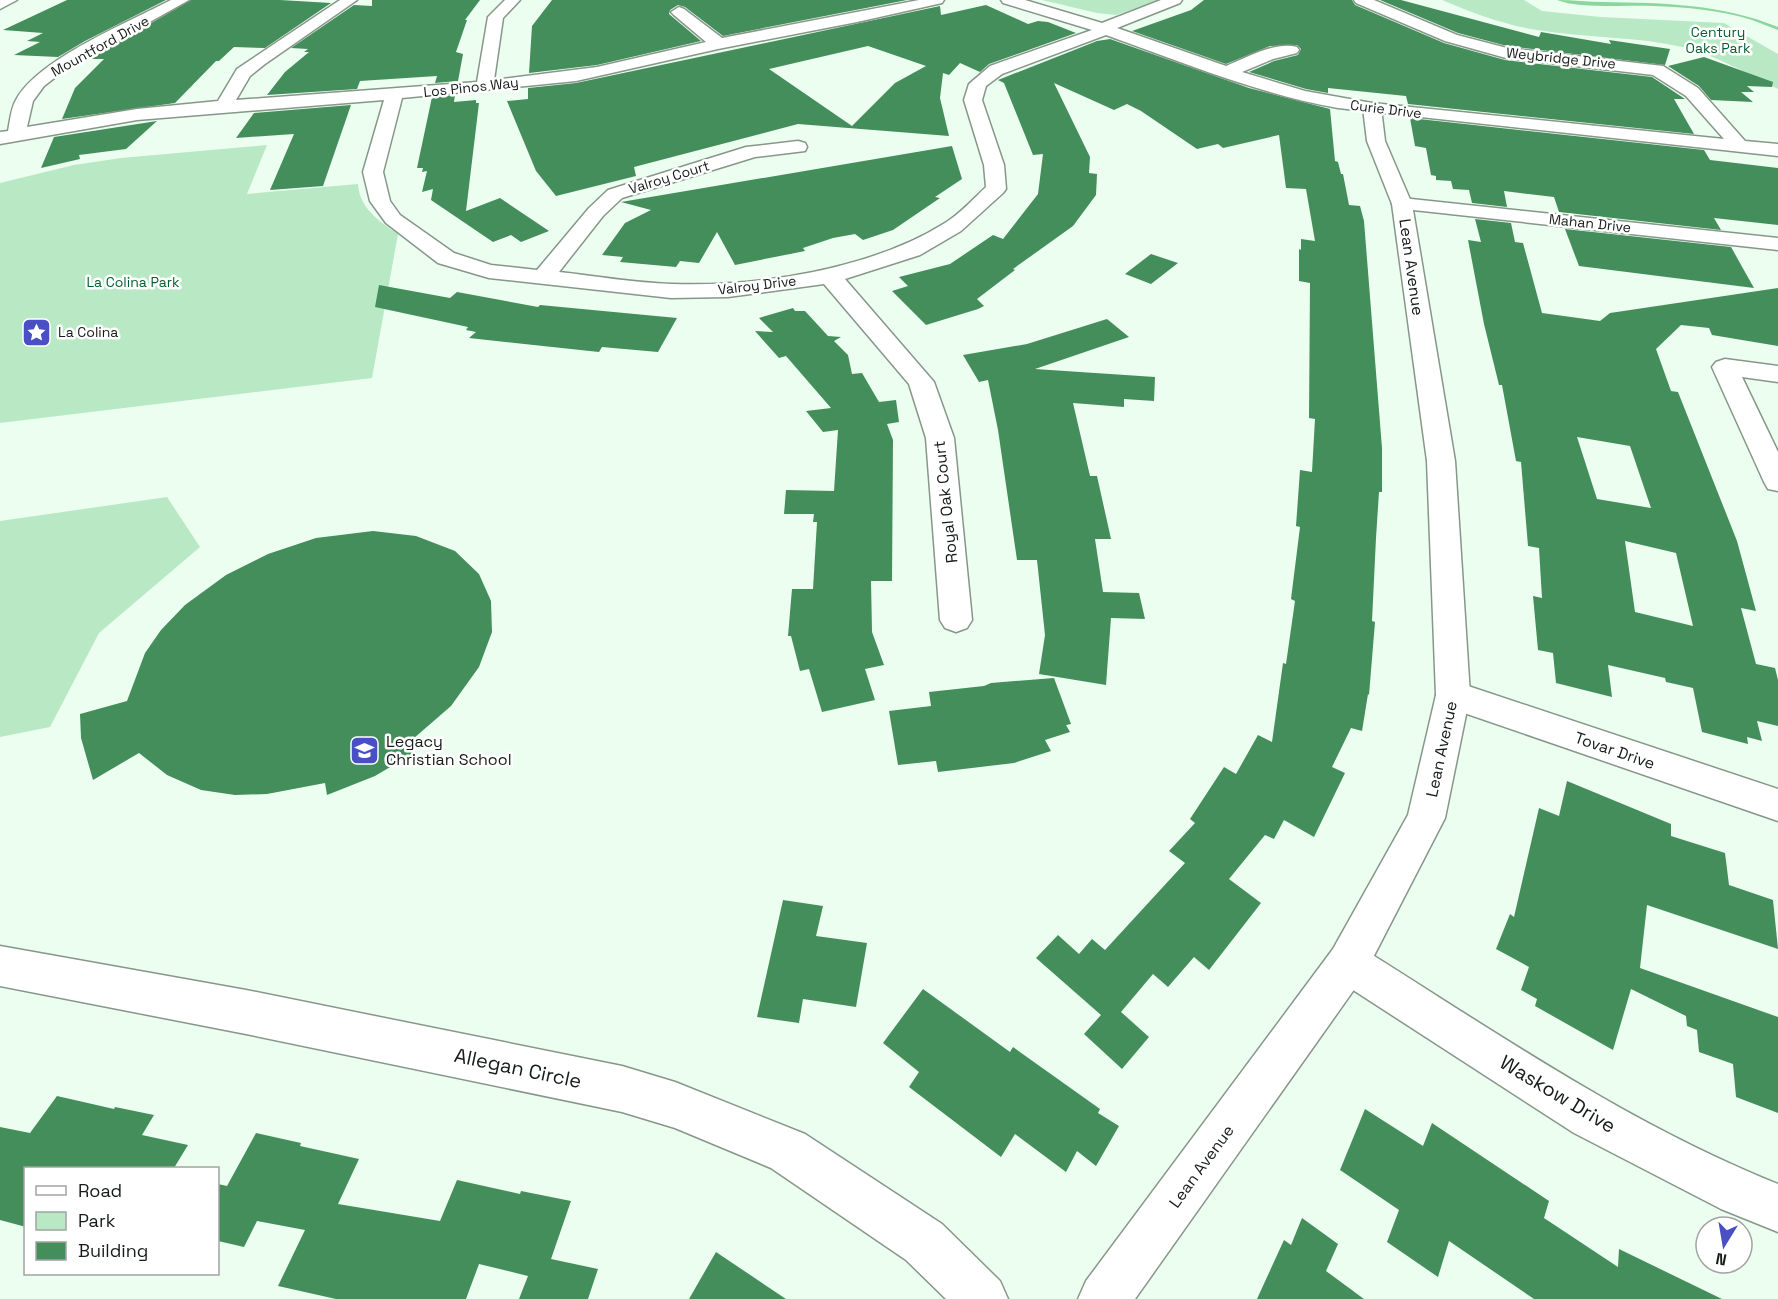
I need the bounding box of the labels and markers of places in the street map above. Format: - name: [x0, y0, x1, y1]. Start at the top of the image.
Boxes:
- place icon: La Colina: [21, 316, 53, 348]
- place label: La Colina: [58, 323, 118, 341]
- place label: Legacy Christian School: [386, 731, 512, 770]
- school or university icon: Legacy Christian School: [349, 734, 381, 766]

